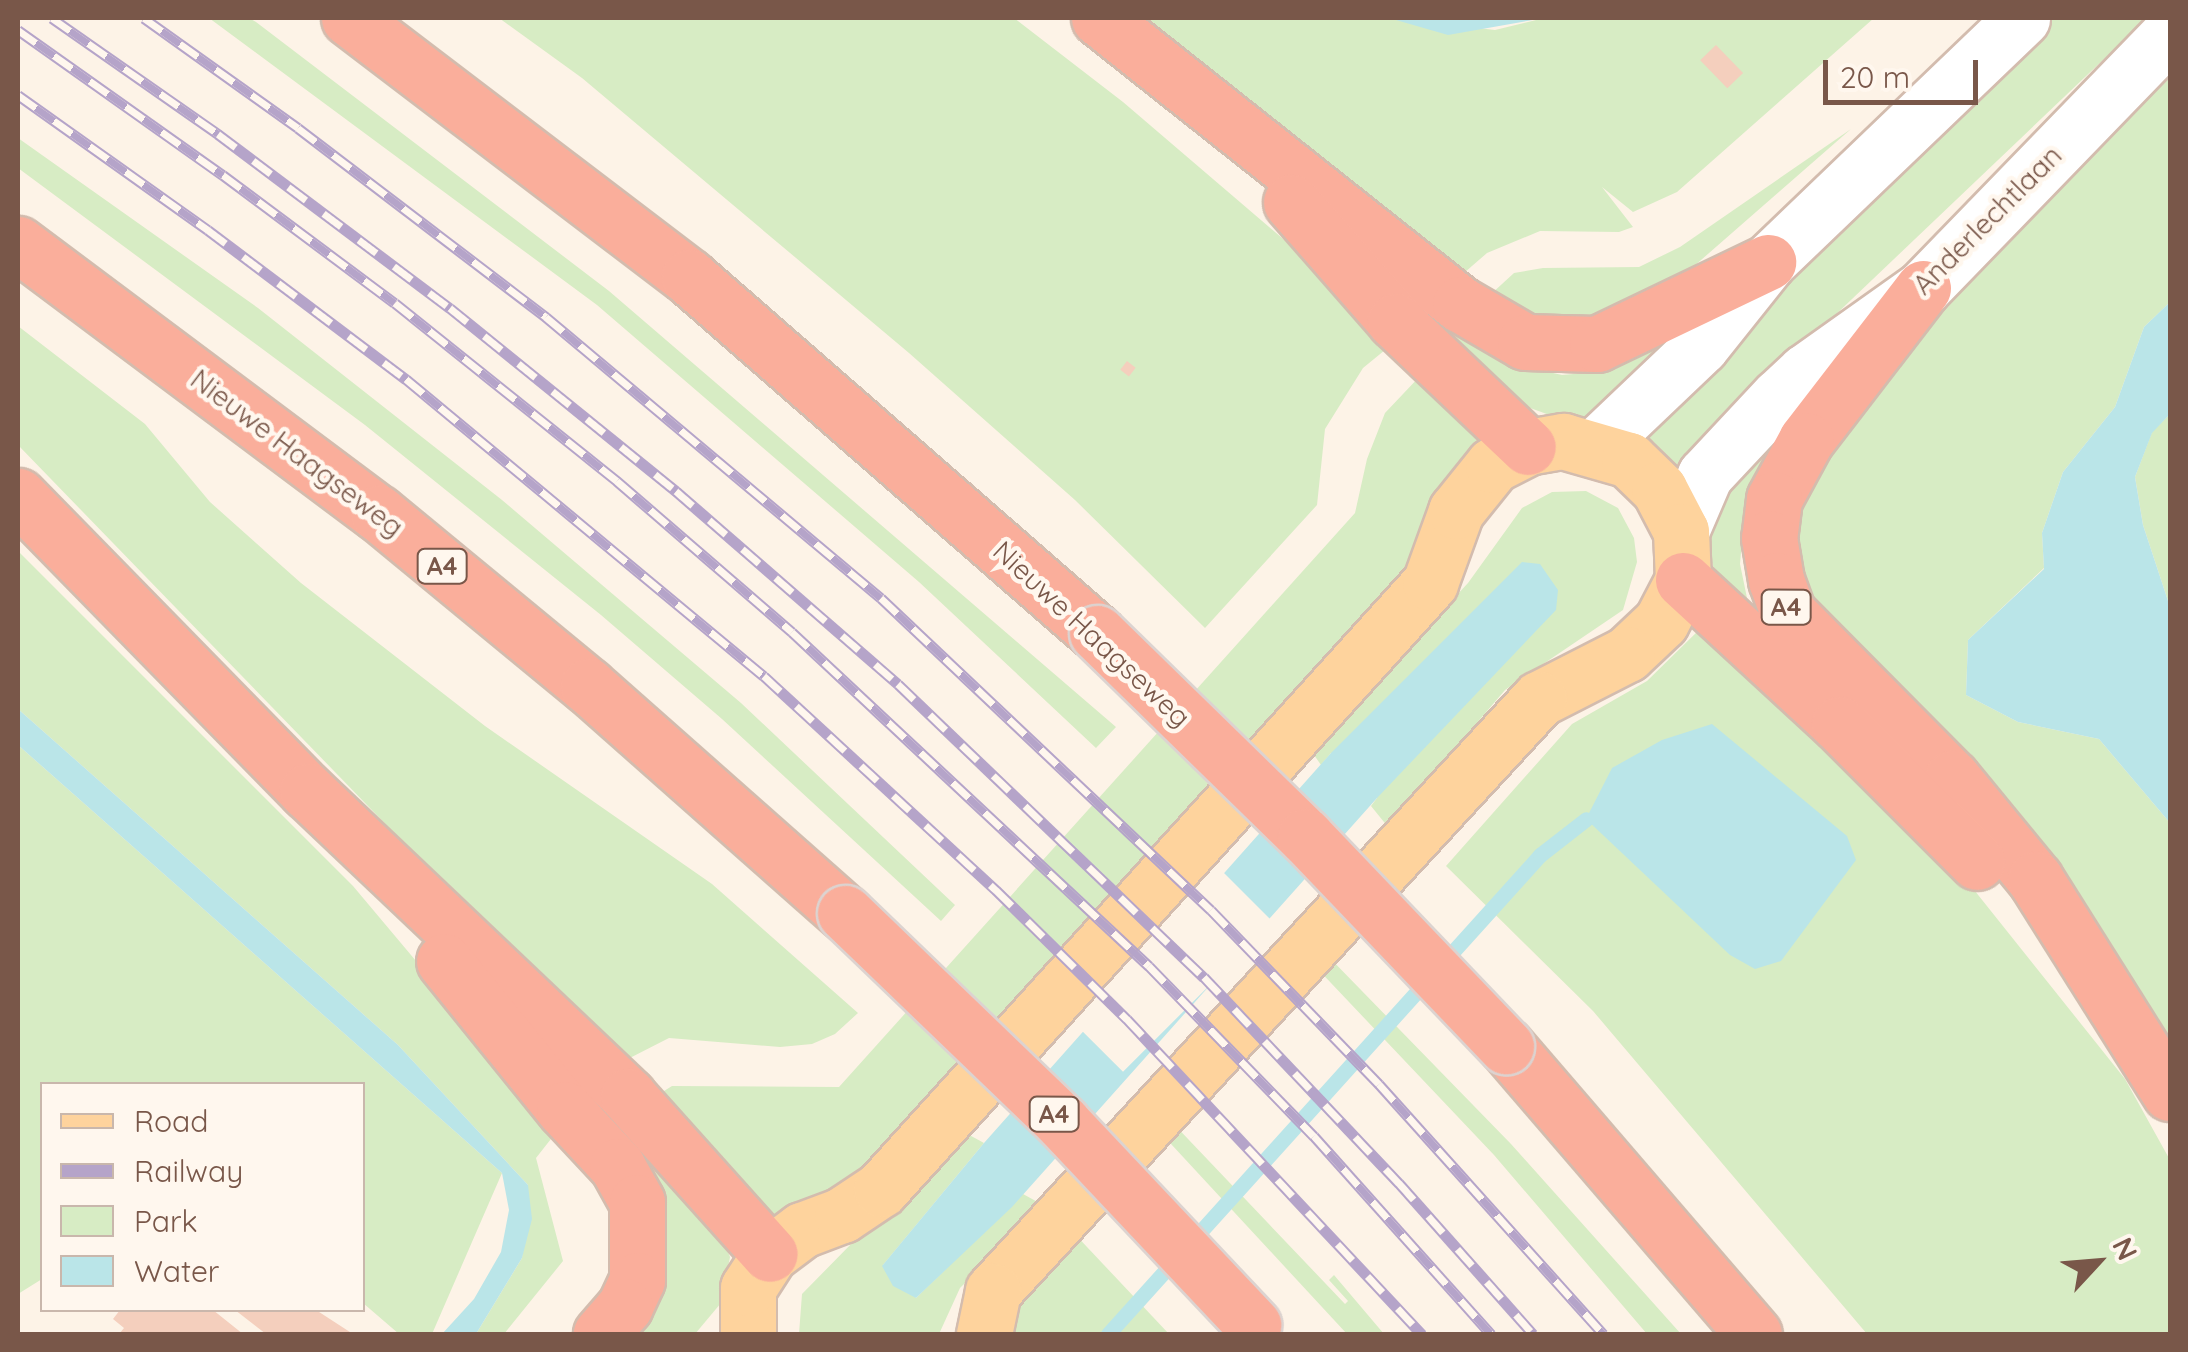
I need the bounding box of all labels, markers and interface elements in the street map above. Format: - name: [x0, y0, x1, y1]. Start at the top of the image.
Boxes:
- scale bar: [1828, 40, 1983, 102]
- text: 20 m: [1840, 58, 1910, 96]
- street label: Anderlechtlaan: [1906, 139, 2068, 301]
- street label: Nieuwe Haagseweg: [184, 362, 410, 544]
- street label: Nieuwe Haagseweg: [986, 534, 1198, 734]
- road number: A4: [414, 546, 470, 586]
- road number: A4: [1758, 587, 1814, 627]
- legend: [40, 1082, 365, 1312]
- road number: A4: [1026, 1094, 1082, 1134]
- text: Road: [134, 1102, 208, 1140]
- text: Railway: [134, 1152, 243, 1190]
- text: Park: [134, 1202, 198, 1240]
- north arrow: [2048, 1212, 2148, 1312]
- text: N: [2105, 1232, 2146, 1266]
- text: Water: [134, 1252, 219, 1290]

